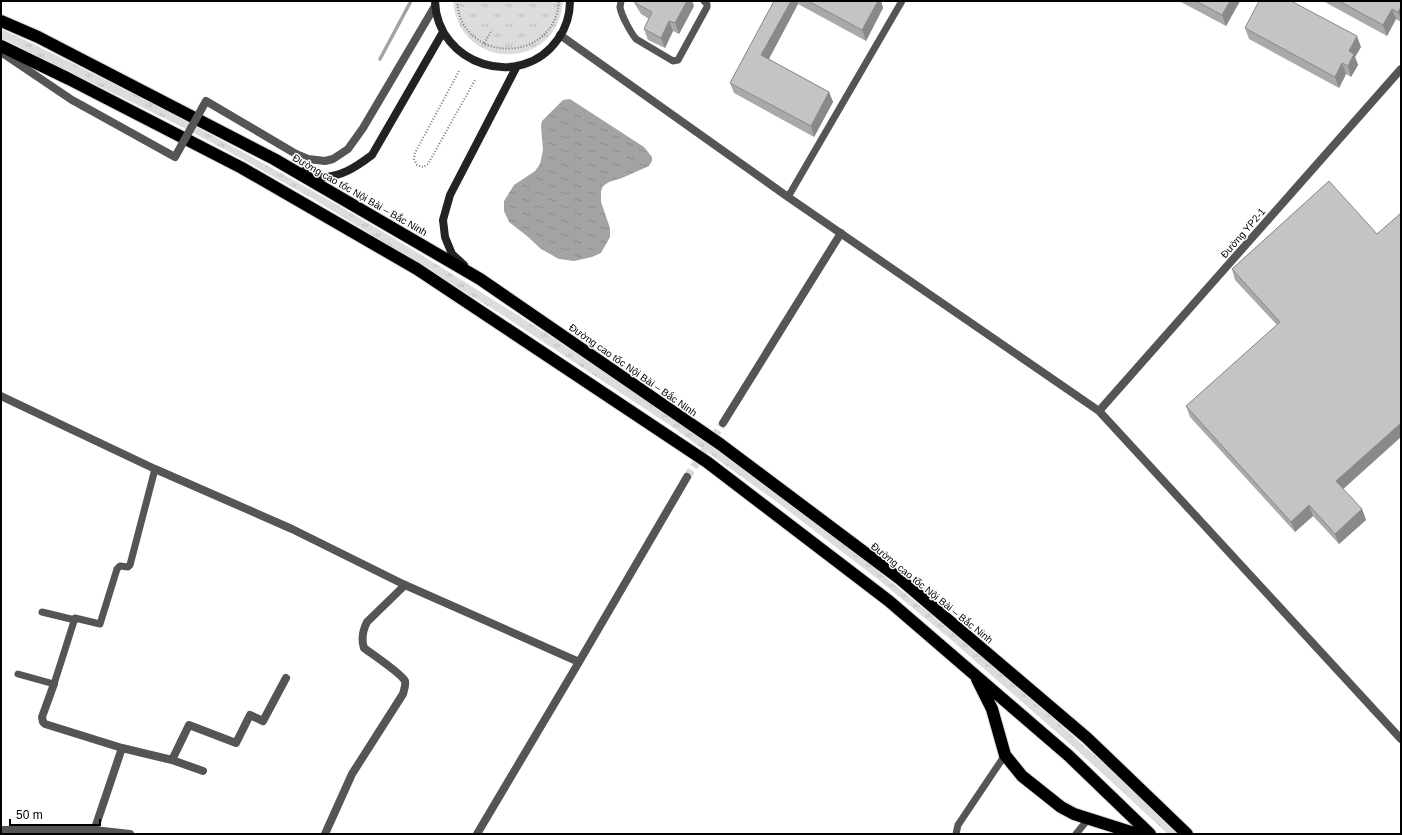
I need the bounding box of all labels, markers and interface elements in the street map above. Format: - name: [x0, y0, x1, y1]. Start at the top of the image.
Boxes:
- street label: Đường cao tốc Nội Bài – Bắc Ninh: [291, 151, 430, 238]
- street label: Đường YP2-1: [1219, 206, 1268, 260]
- street label: Đường cao tốc Nội Bài – Bắc Ninh: [567, 321, 700, 418]
- street label: Đường cao tốc Nội Bài – Bắc Ninh: [869, 540, 996, 646]
- scale bar: [10, 801, 100, 827]
- text: 50 m: [16, 808, 43, 822]

